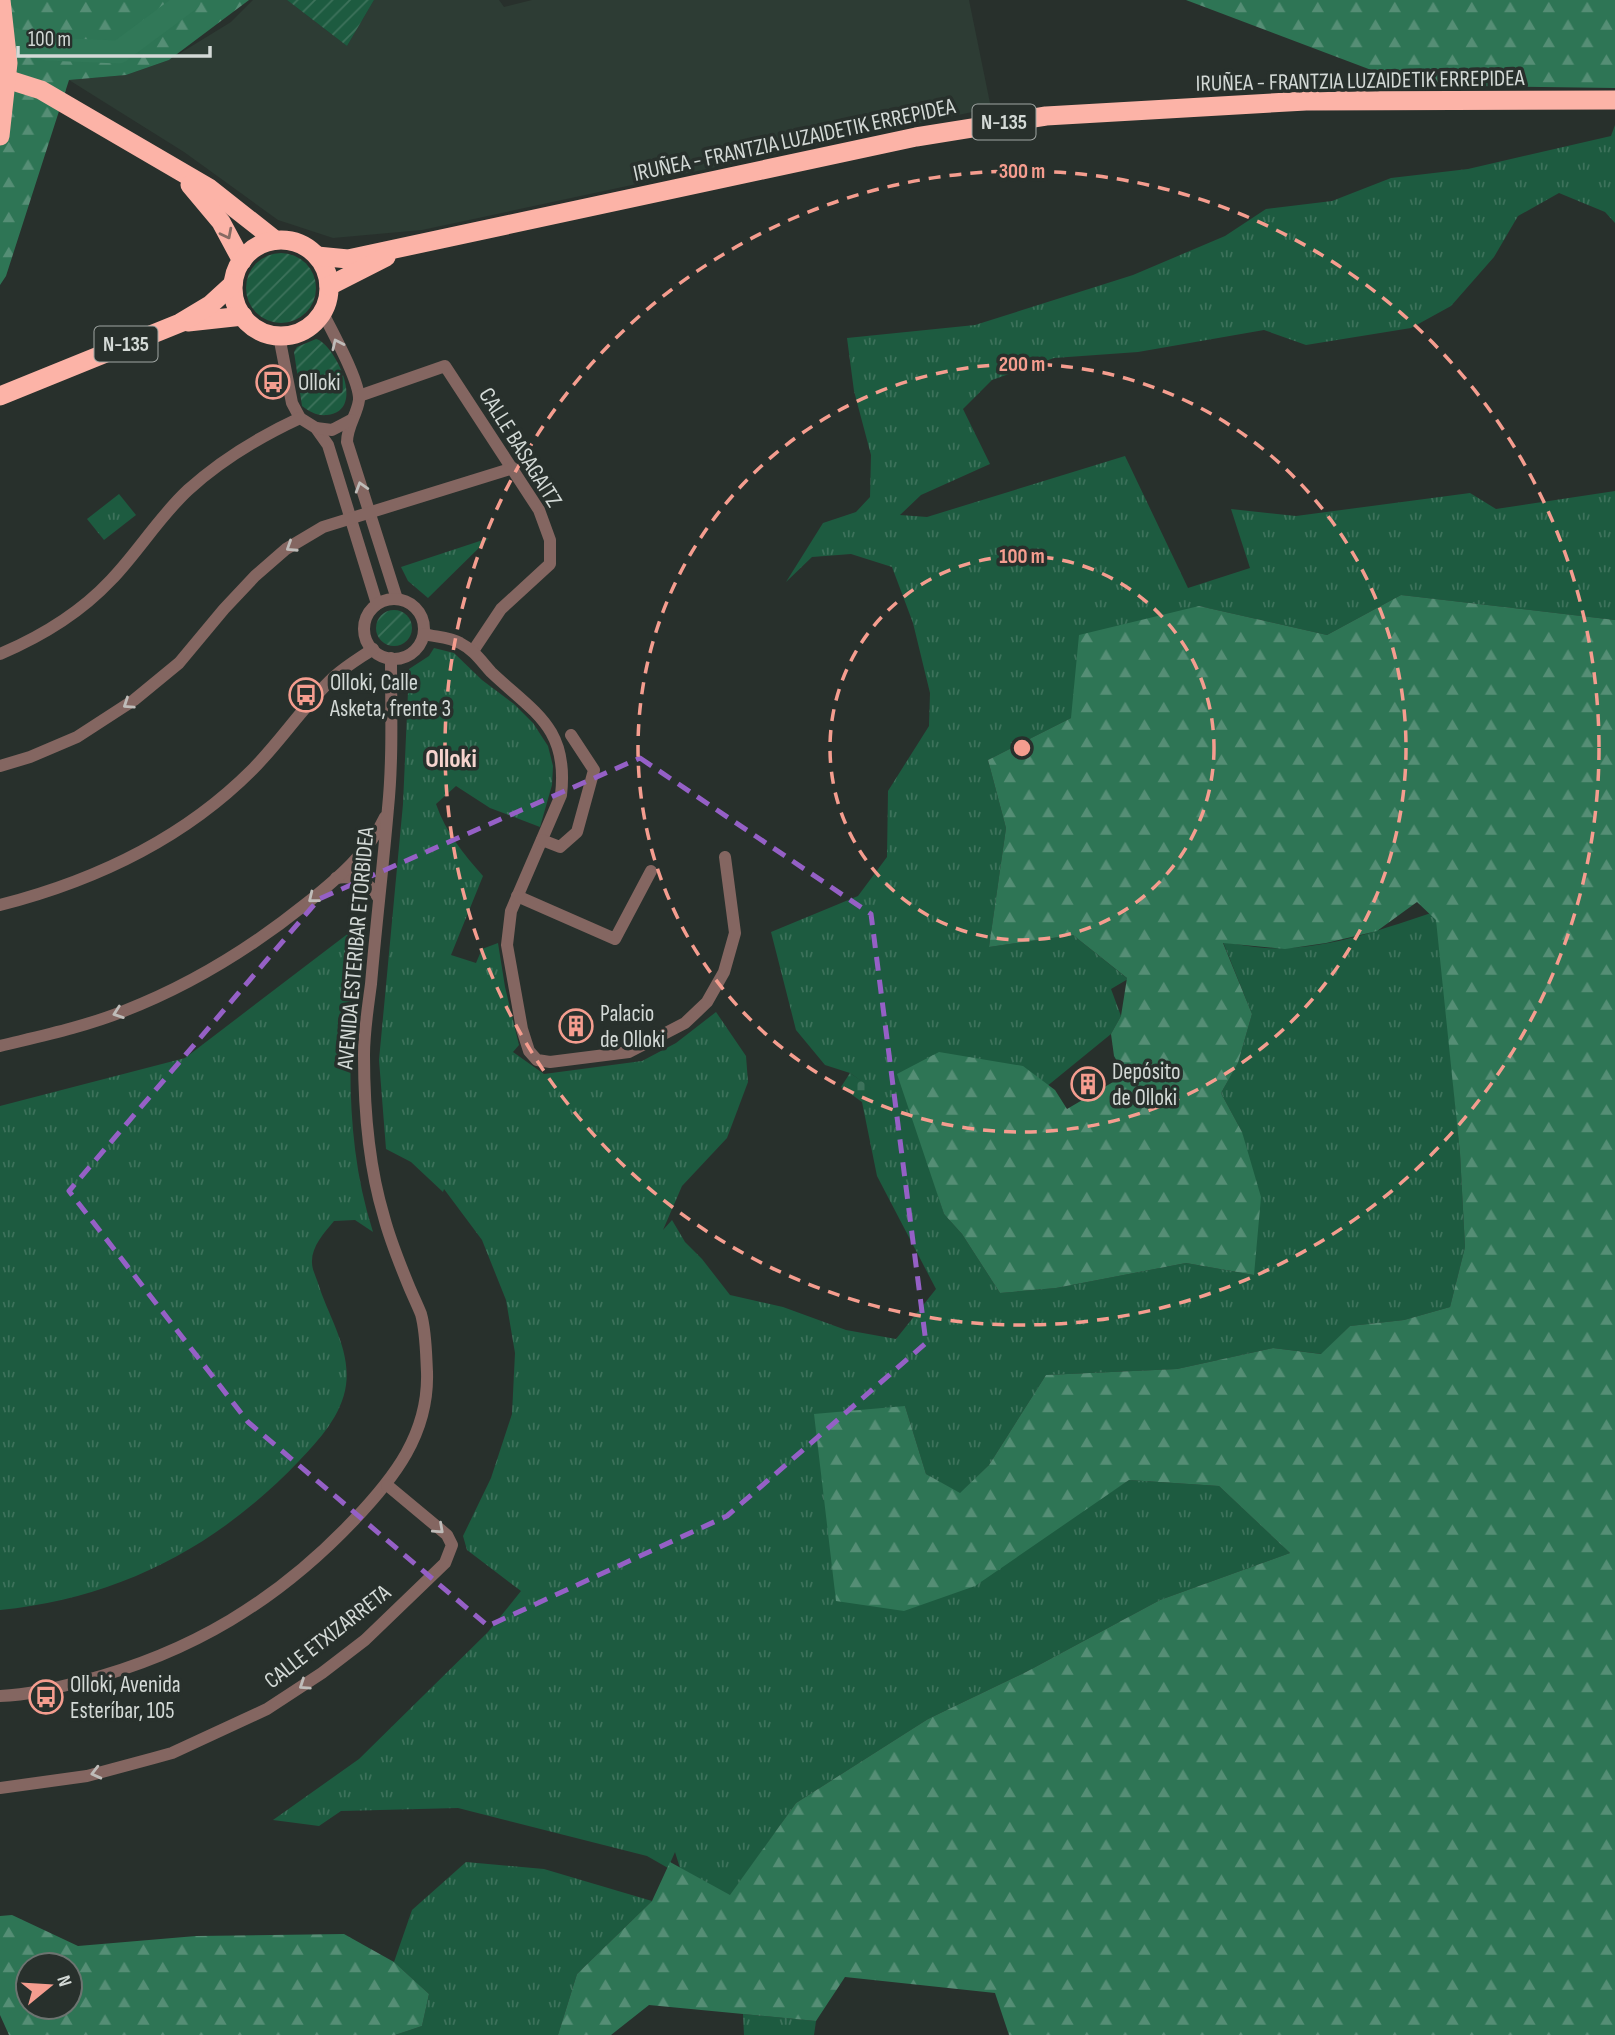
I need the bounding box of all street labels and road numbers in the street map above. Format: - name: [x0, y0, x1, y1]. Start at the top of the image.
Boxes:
- street label: IRUÑEA - FRANTZIA LUZAIDETIK ERREPIDEA: [1195, 64, 1525, 98]
- street label: IRUÑEA - FRANTZIA LUZAIDETIK ERREPIDEA: [631, 92, 958, 188]
- road number: N-135: [972, 104, 1036, 140]
- road number: N-135: [94, 326, 158, 362]
- street label: CALLE BASAGAITZ: [472, 383, 568, 513]
- street label: AVENIDA ESTERIBAR ETORBIDEA: [331, 826, 381, 1071]
- street label: CALLE ETXIZARRETA: [259, 1579, 397, 1695]

